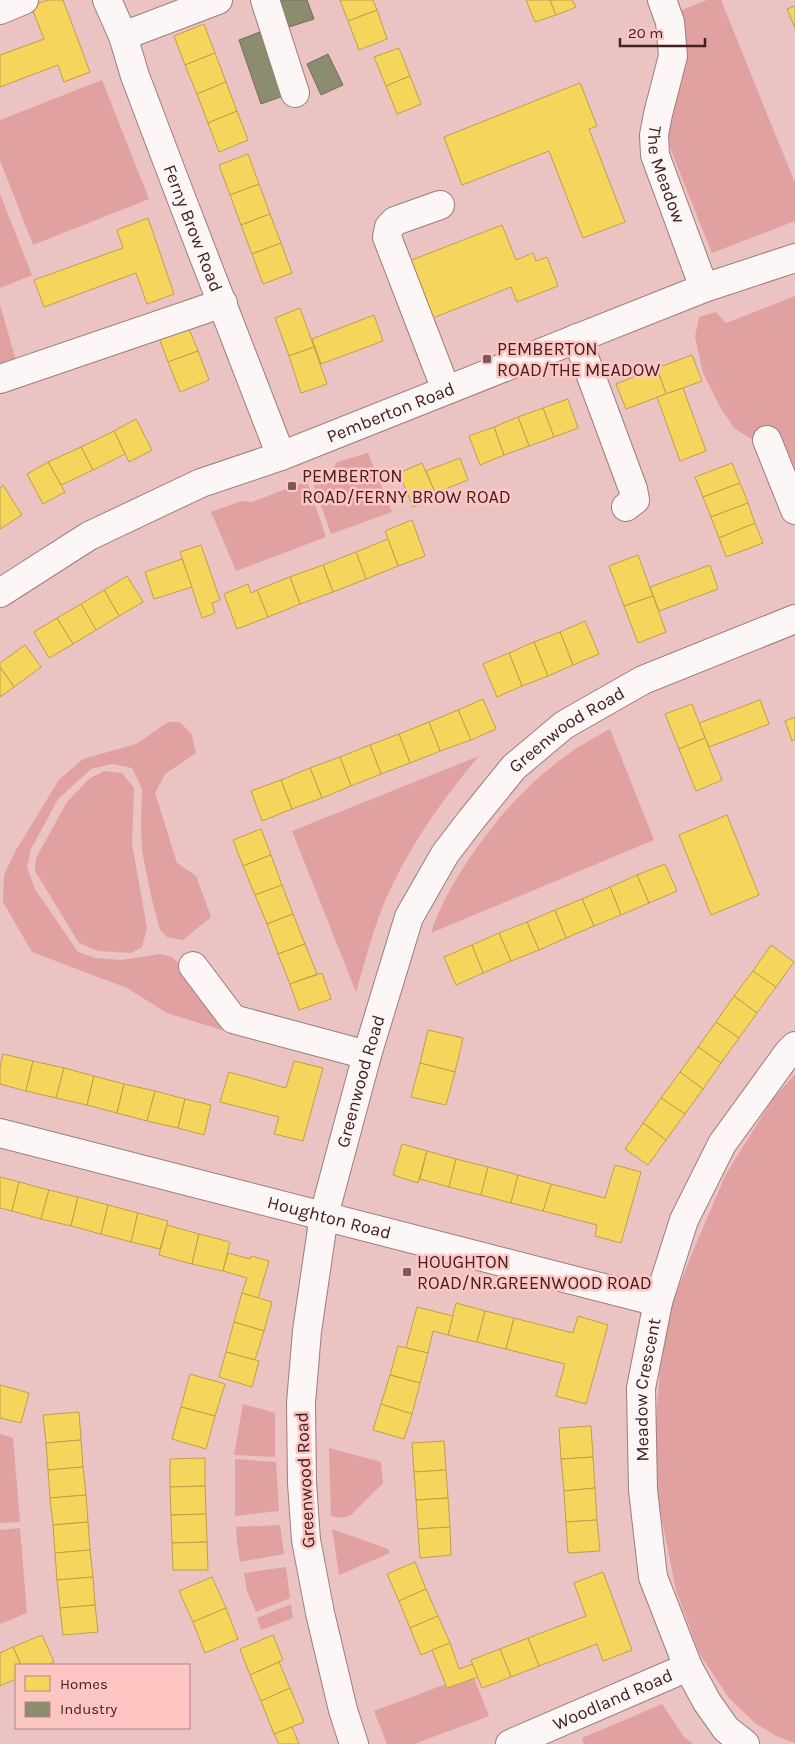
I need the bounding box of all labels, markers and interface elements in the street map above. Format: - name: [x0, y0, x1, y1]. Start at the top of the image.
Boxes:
- scale bar: [620, 15, 705, 47]
- text: 20 m: [628, 24, 663, 42]
- street label: The Meadow: [643, 124, 690, 226]
- street label: Ferny Brow Road: [159, 161, 227, 295]
- place label: PEMBERTON ROAD/THE MEADOW: [497, 338, 660, 381]
- marker: PEMBERTON ROAD/THE MEADOW: [481, 353, 493, 365]
- street label: Pemberton Road: [323, 377, 458, 448]
- place label: PEMBERTON ROAD/FERNY BROW ROAD: [302, 465, 511, 508]
- marker: PEMBERTON ROAD/FERNY BROW ROAD: [286, 480, 298, 492]
- street label: Greenwood Road: [504, 682, 629, 778]
- street label: Greenwood Road: [332, 1012, 390, 1150]
- street label: Houghton Road: [265, 1191, 394, 1244]
- place label: HOUGHTON ROAD/NR.GREENWOOD ROAD: [417, 1251, 652, 1294]
- marker: HOUGHTON ROAD/NR.GREENWOOD ROAD: [401, 1266, 413, 1278]
- street label: Meadow Crescent: [630, 1316, 666, 1462]
- street label: Greenwood Road: [290, 1411, 320, 1549]
- legend: [15, 1664, 190, 1729]
- street label: Woodland Road: [550, 1664, 676, 1735]
- text: Homes: [60, 1675, 108, 1693]
- text: Industry: [60, 1700, 117, 1718]

